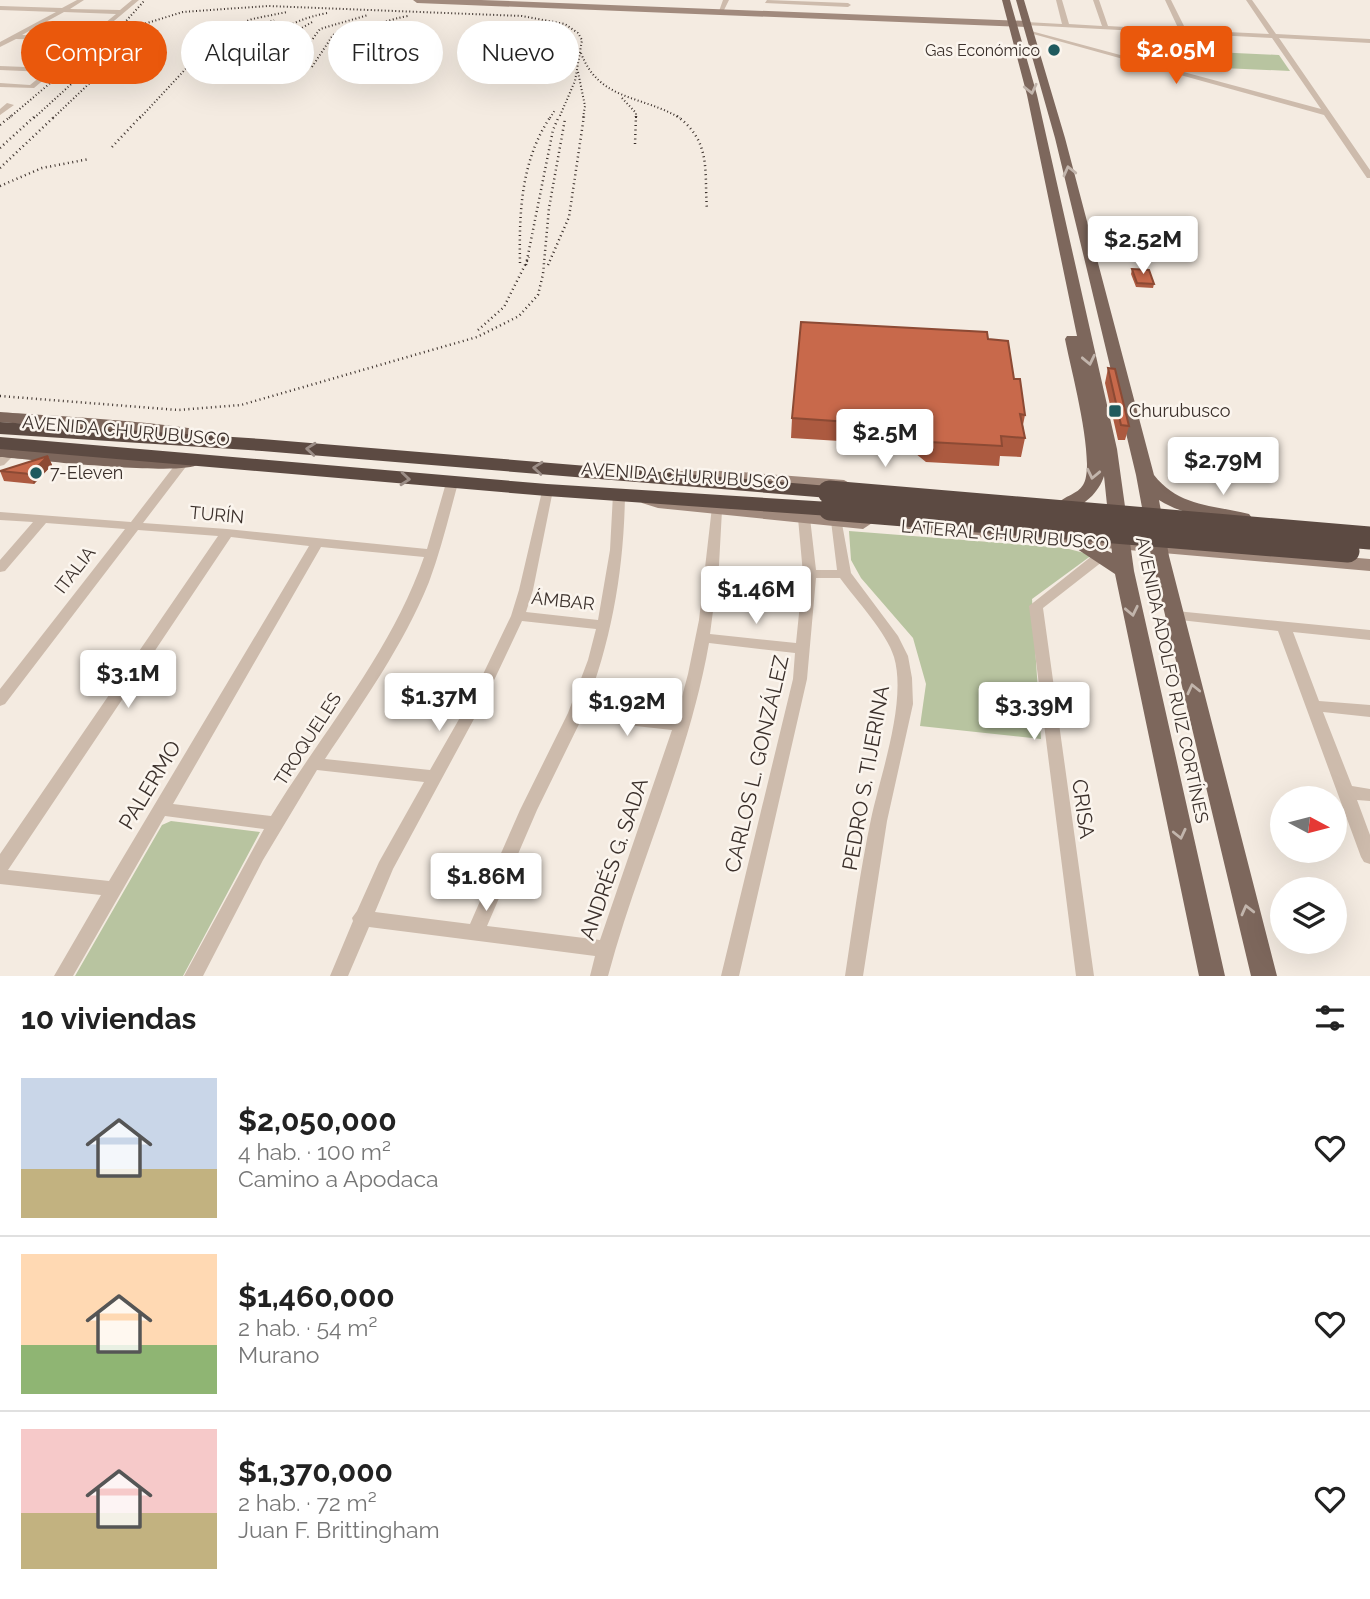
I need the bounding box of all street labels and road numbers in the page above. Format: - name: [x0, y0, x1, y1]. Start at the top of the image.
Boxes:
- street label: AVENIDA CHURUBUSCO: [21, 411, 231, 450]
- street label: AVENIDA CHURUBUSCO: [581, 458, 790, 493]
- street label: TURÍN: [189, 501, 245, 527]
- street label: LATERAL CHURUBUSCO: [900, 515, 1110, 554]
- street label: AVENIDA ADOLFO RUIZ CORTÍNES: [1132, 534, 1214, 825]
- street label: ITALIA: [50, 542, 99, 597]
- street label: ÁMBAR: [530, 586, 596, 614]
- street label: CARLOS L. GONZÁLEZ: [719, 653, 794, 875]
- street label: PEDRO S. TIJERINA: [837, 683, 894, 872]
- street label: TROQUELES: [270, 688, 345, 789]
- street label: PALERMO: [113, 736, 186, 834]
- street label: ANDRÉS G. SADA: [574, 775, 653, 943]
- street label: CRISA: [1067, 777, 1100, 840]

